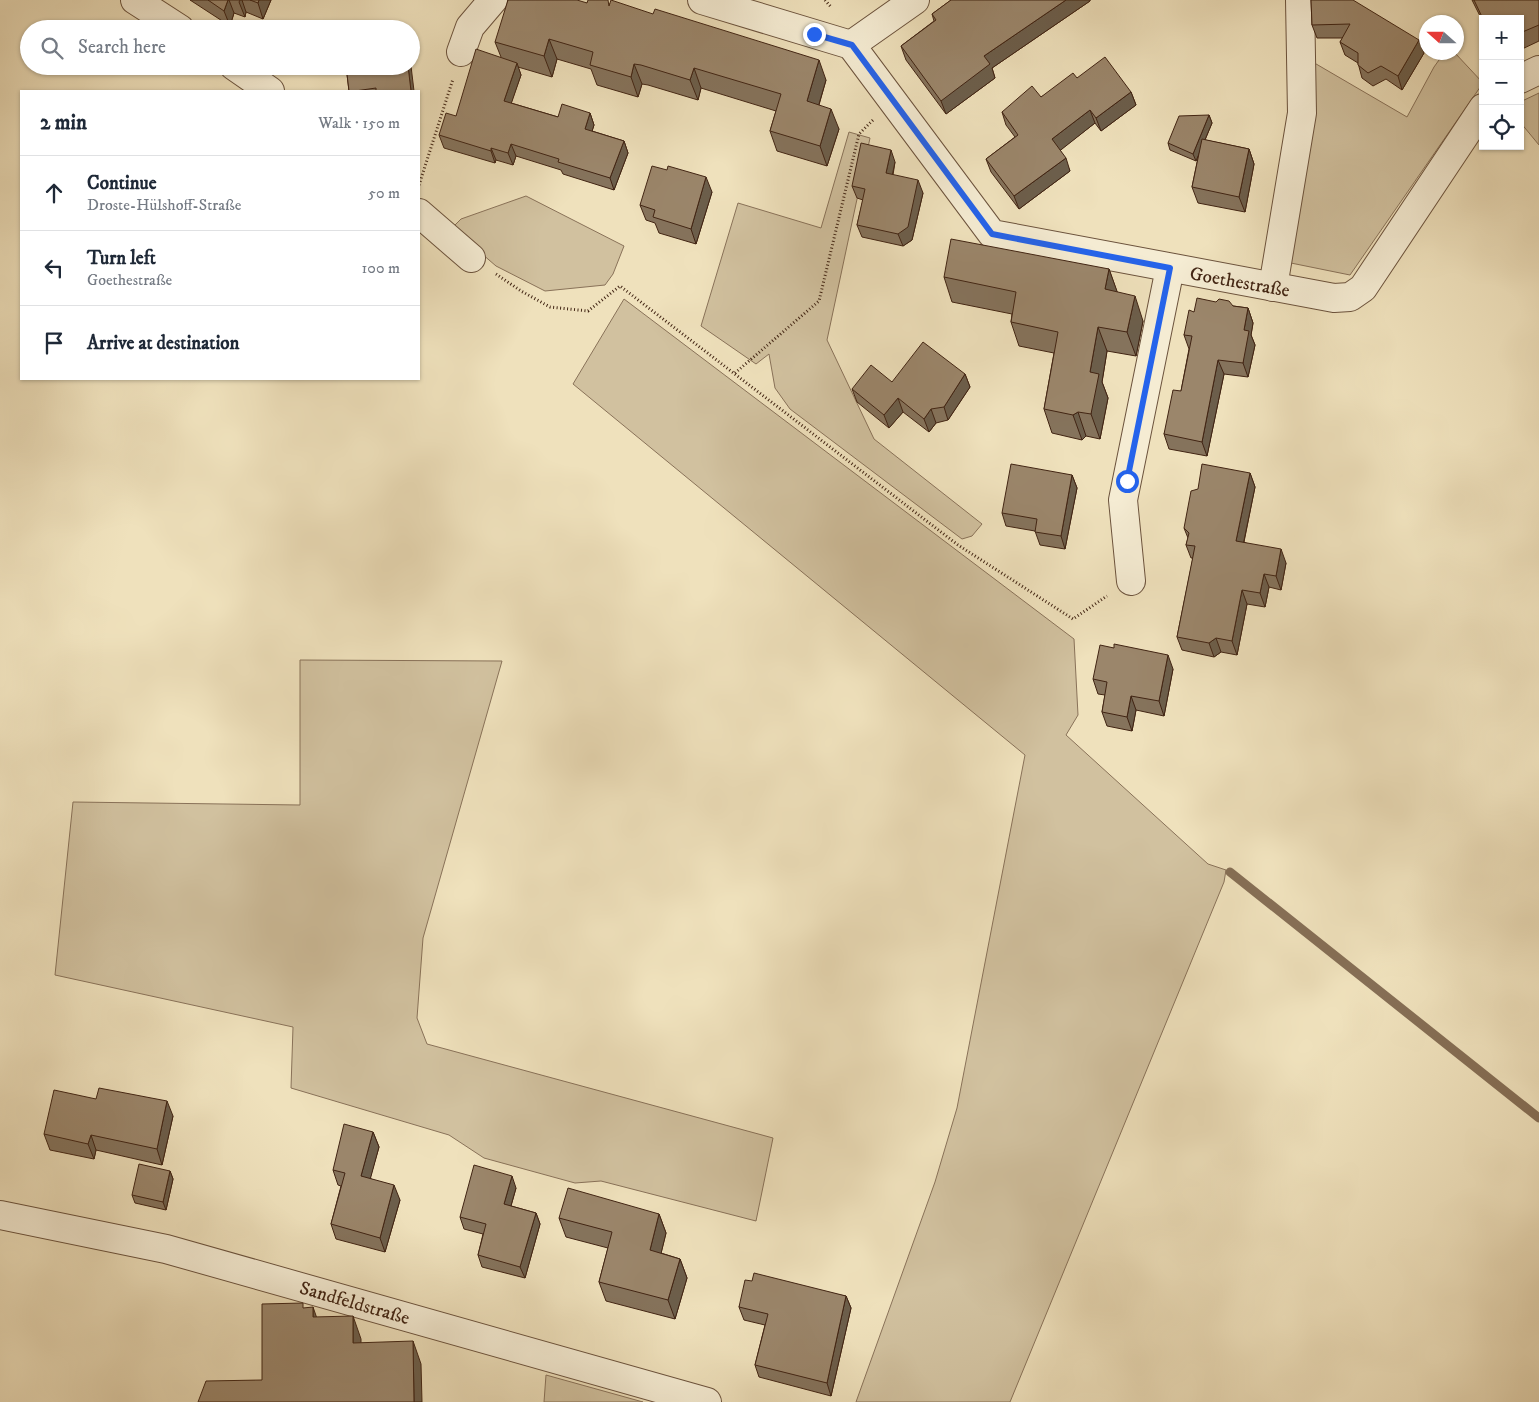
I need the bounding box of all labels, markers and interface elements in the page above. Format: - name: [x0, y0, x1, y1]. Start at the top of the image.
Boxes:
- north arrow: [1419, 15, 1464, 60]
- map controls: [1479, 15, 1524, 150]
- button: +: [1479, 15, 1524, 60]
- search box: [20, 20, 420, 75]
- route end: [803, 23, 826, 46]
- icon: search: [38, 34, 66, 62]
- text: Search here: [78, 36, 166, 59]
- button: −: [1479, 60, 1524, 105]
- button: locate: [1479, 105, 1524, 150]
- text: 2 min: [40, 110, 87, 136]
- text: Walk · 150 m: [318, 113, 400, 133]
- text: Continue: [87, 172, 157, 195]
- icon: ahead: [40, 179, 68, 207]
- text: 50 m: [368, 183, 400, 203]
- text: Droste-Hülshoff-Straße: [87, 195, 241, 215]
- text: Turn left: [87, 247, 156, 270]
- icon: left: [40, 254, 68, 282]
- text: 100 m: [362, 258, 400, 278]
- street label: Goethestraße: [1188, 262, 1292, 303]
- text: Goethestraße: [87, 270, 172, 290]
- icon: arrive: [40, 329, 68, 357]
- text: Arrive at destination: [87, 332, 239, 355]
- route start: [1116, 470, 1139, 493]
- street label: Sandfeldstraße: [297, 1277, 412, 1330]

